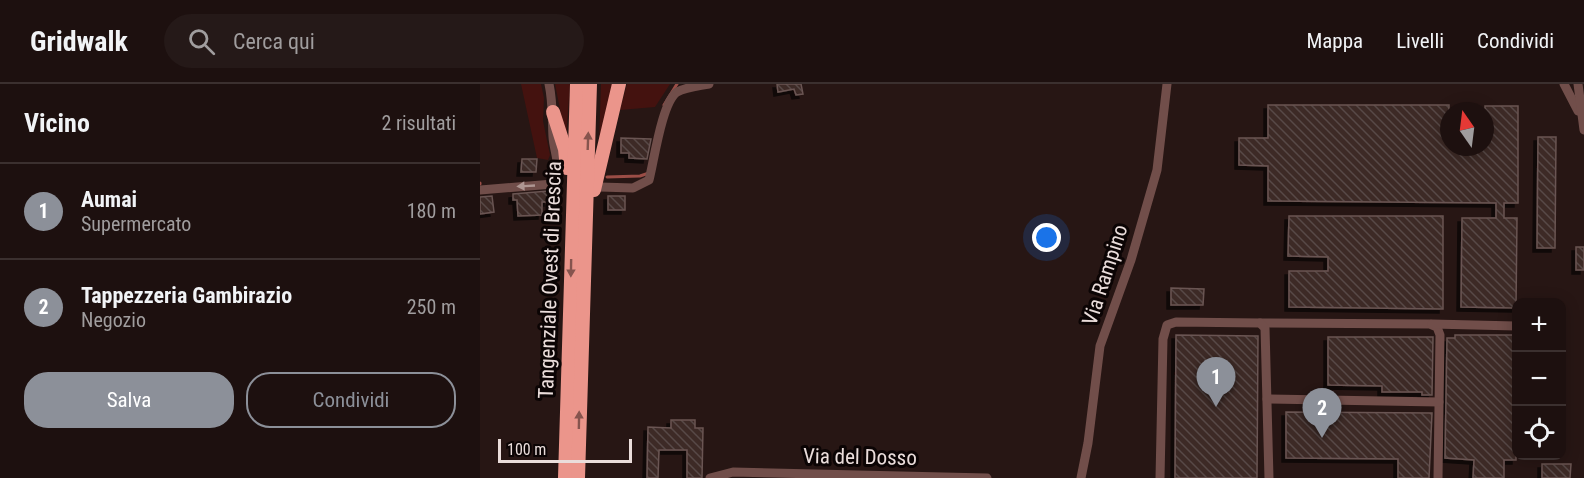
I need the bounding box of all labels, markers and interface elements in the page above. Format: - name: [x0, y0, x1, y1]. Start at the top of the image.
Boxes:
- search box: [164, 14, 584, 68]
- text: Gridwalk: [30, 25, 128, 58]
- icon: search: [185, 25, 218, 58]
- text: Cerca qui: [233, 29, 315, 54]
- text: Mappa: [1306, 29, 1363, 53]
- text: Livelli: [1396, 29, 1444, 53]
- text: Condividi: [1477, 29, 1554, 53]
- north arrow: [1440, 102, 1494, 156]
- text: Vicino: [24, 108, 90, 138]
- text: 2 risultati: [381, 111, 456, 135]
- one-way arrow: [583, 131, 592, 150]
- street label: Tangenziale Ovest di Brescia: [534, 161, 566, 399]
- one-way arrow: [517, 181, 536, 190]
- text: Aumai: [81, 187, 137, 212]
- text: 1: [38, 199, 49, 223]
- text: 180 m: [407, 199, 456, 223]
- text: Supermercato: [81, 212, 191, 236]
- street label: Via Rampino: [1077, 222, 1133, 328]
- your location: [1032, 223, 1061, 252]
- one-way arrow: [566, 259, 575, 278]
- text: Tappezzeria Gambirazio: [81, 283, 292, 308]
- text: 2: [38, 295, 49, 319]
- text: 250 m: [407, 295, 456, 319]
- map controls: [1512, 298, 1566, 460]
- button: +: [1512, 298, 1566, 352]
- text: Negozio: [81, 308, 146, 332]
- button: −: [1512, 352, 1566, 406]
- pin: 1: [1196, 358, 1236, 407]
- button: Salva: [24, 372, 234, 428]
- button: Condividi: [246, 372, 456, 428]
- pin: 2: [1302, 388, 1342, 438]
- button: locate: [1512, 406, 1566, 460]
- one-way arrow: [575, 410, 584, 429]
- scale bar: [498, 436, 632, 464]
- text: 100 m: [507, 440, 546, 459]
- street label: Via del Dosso: [803, 444, 917, 470]

